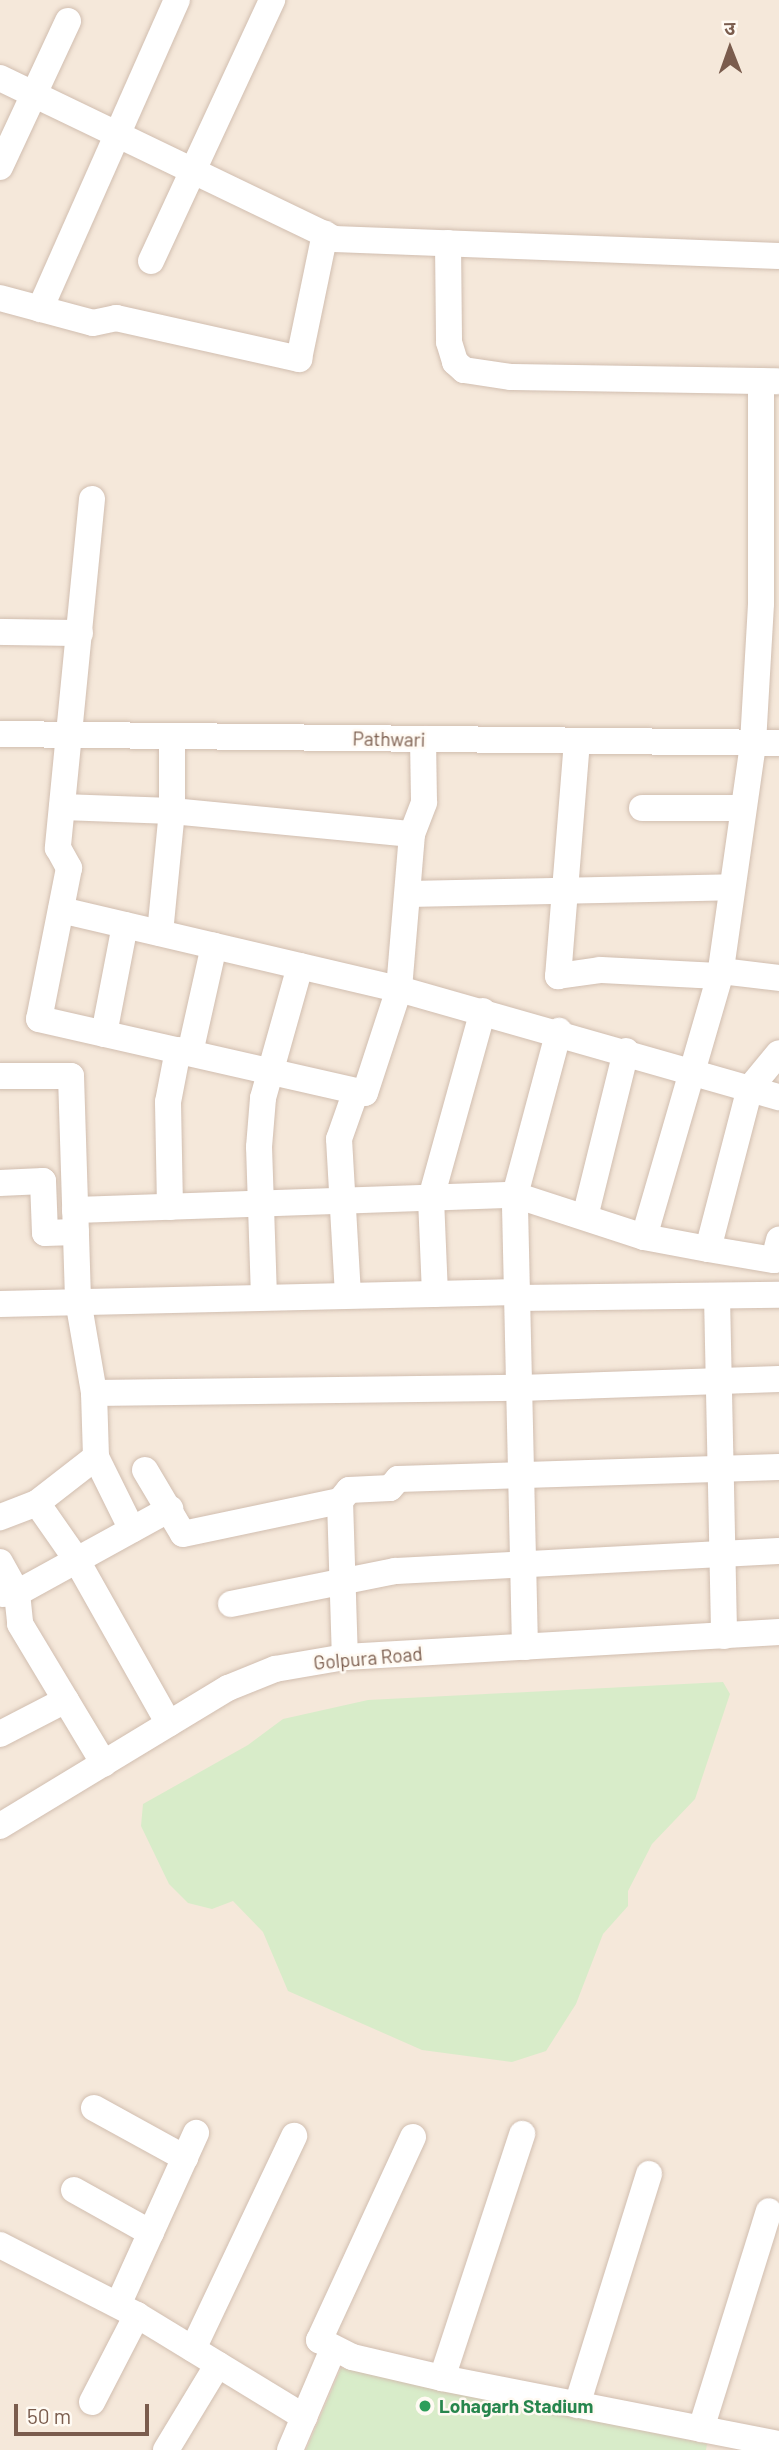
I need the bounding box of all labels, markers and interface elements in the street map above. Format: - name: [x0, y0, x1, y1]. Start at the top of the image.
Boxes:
- north arrow: [695, 14, 765, 84]
- text: उ: [724, 16, 735, 39]
- street label: Pathwari: [352, 727, 426, 751]
- street label: Golpura Road: [313, 1642, 423, 1674]
- scale bar: [18, 2390, 152, 2434]
- place label: Lohagarh Stadium: [439, 2395, 593, 2417]
- marker: Lohagarh Stadium: [417, 2398, 433, 2414]
- text: 50 m: [27, 2403, 71, 2428]

